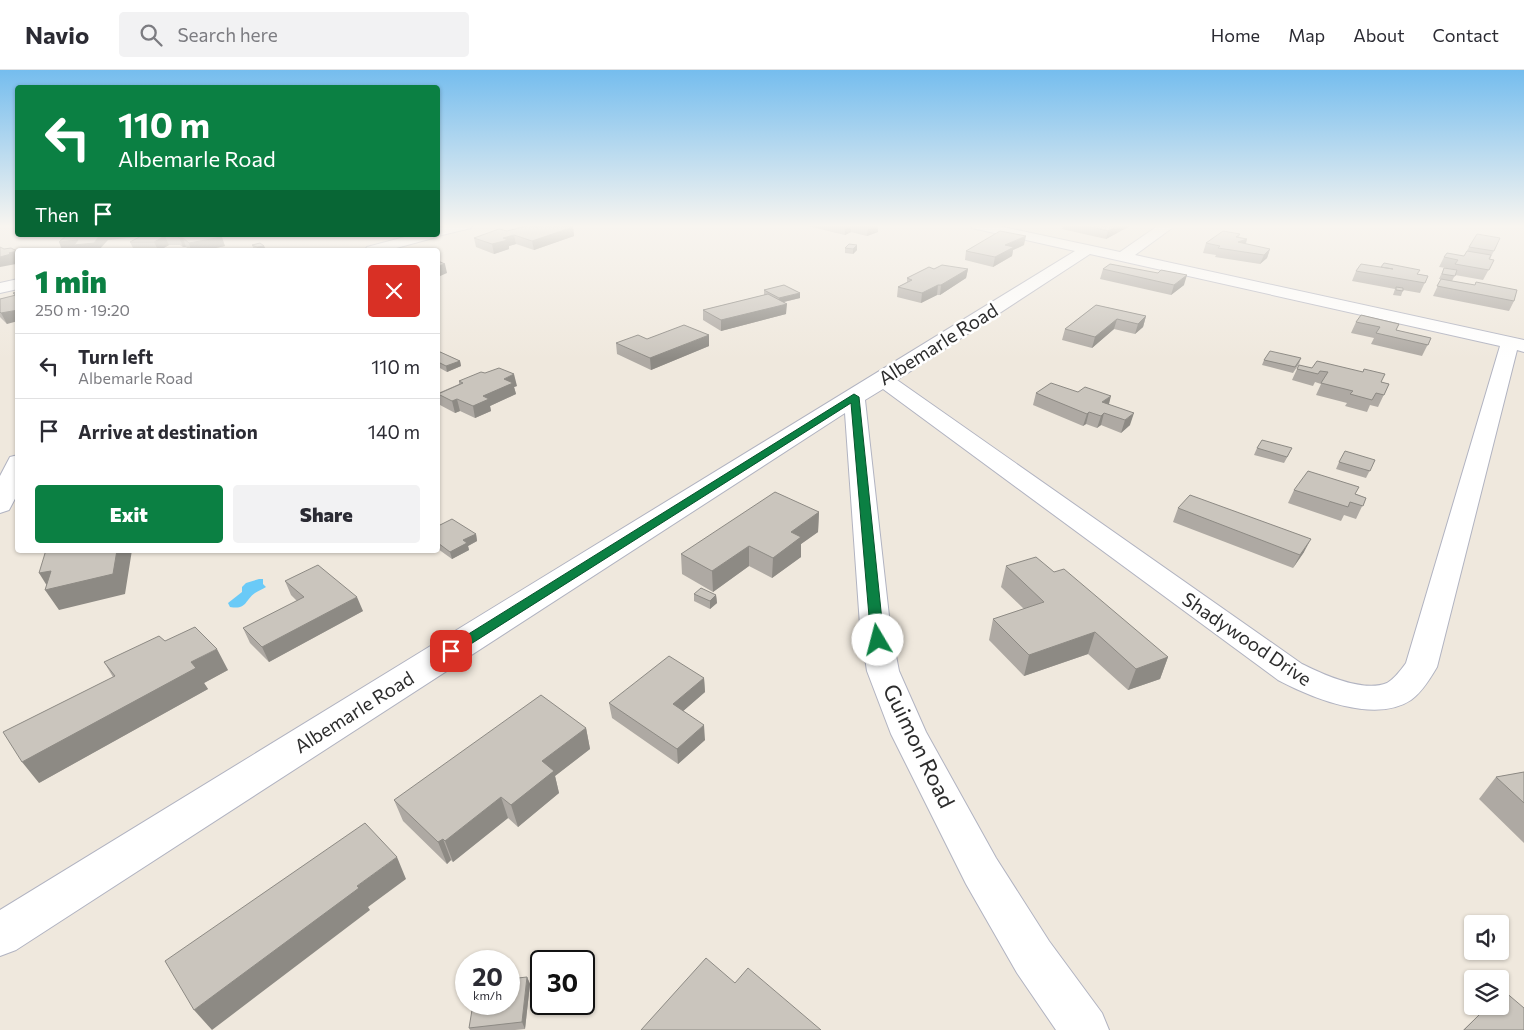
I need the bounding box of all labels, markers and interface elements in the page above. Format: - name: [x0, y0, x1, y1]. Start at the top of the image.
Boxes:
- search box: [119, 12, 469, 57]
- text: Navio: [25, 20, 89, 49]
- icon: search: [137, 21, 165, 49]
- text: Search here: [177, 23, 278, 46]
- text: Home: [1211, 24, 1260, 46]
- text: Map: [1288, 24, 1325, 46]
- text: About: [1353, 24, 1405, 46]
- text: Contact: [1433, 24, 1499, 46]
- text: 110 m: [118, 102, 210, 145]
- icon: left: [35, 105, 100, 170]
- text: Albemarle Road: [118, 145, 276, 172]
- icon: arrive: [89, 200, 117, 228]
- text: Then: [35, 203, 79, 226]
- text: 1 min: [35, 262, 107, 299]
- button: close: [368, 265, 420, 317]
- street label: Albemarle Road: [874, 298, 1002, 389]
- text: 250 m · 19:20: [35, 300, 130, 319]
- text: Turn left: [78, 345, 153, 368]
- icon: left: [35, 352, 63, 380]
- text: 110 m: [371, 355, 420, 378]
- text: Albemarle Road: [78, 368, 193, 387]
- icon: arrive: [35, 417, 63, 445]
- text: Arrive at destination: [78, 420, 258, 443]
- text: 140 m: [368, 420, 420, 443]
- button: Exit: [35, 485, 223, 543]
- button: Share: [233, 485, 420, 543]
- street label: Shadywood Drive: [1178, 587, 1316, 690]
- position arrow: [851, 613, 903, 665]
- pin: [430, 630, 472, 672]
- icon: arrive: [437, 637, 465, 665]
- street label: Albemarle Road: [290, 666, 418, 757]
- street label: Guimon Road: [878, 679, 961, 812]
- map controls: [1464, 915, 1509, 1015]
- button: sound: [1464, 915, 1509, 960]
- speed limit sign: 30: [530, 950, 595, 1015]
- text: 20: [472, 961, 503, 991]
- button: layers: [1464, 970, 1509, 1015]
- text: km/h: [473, 988, 502, 1002]

